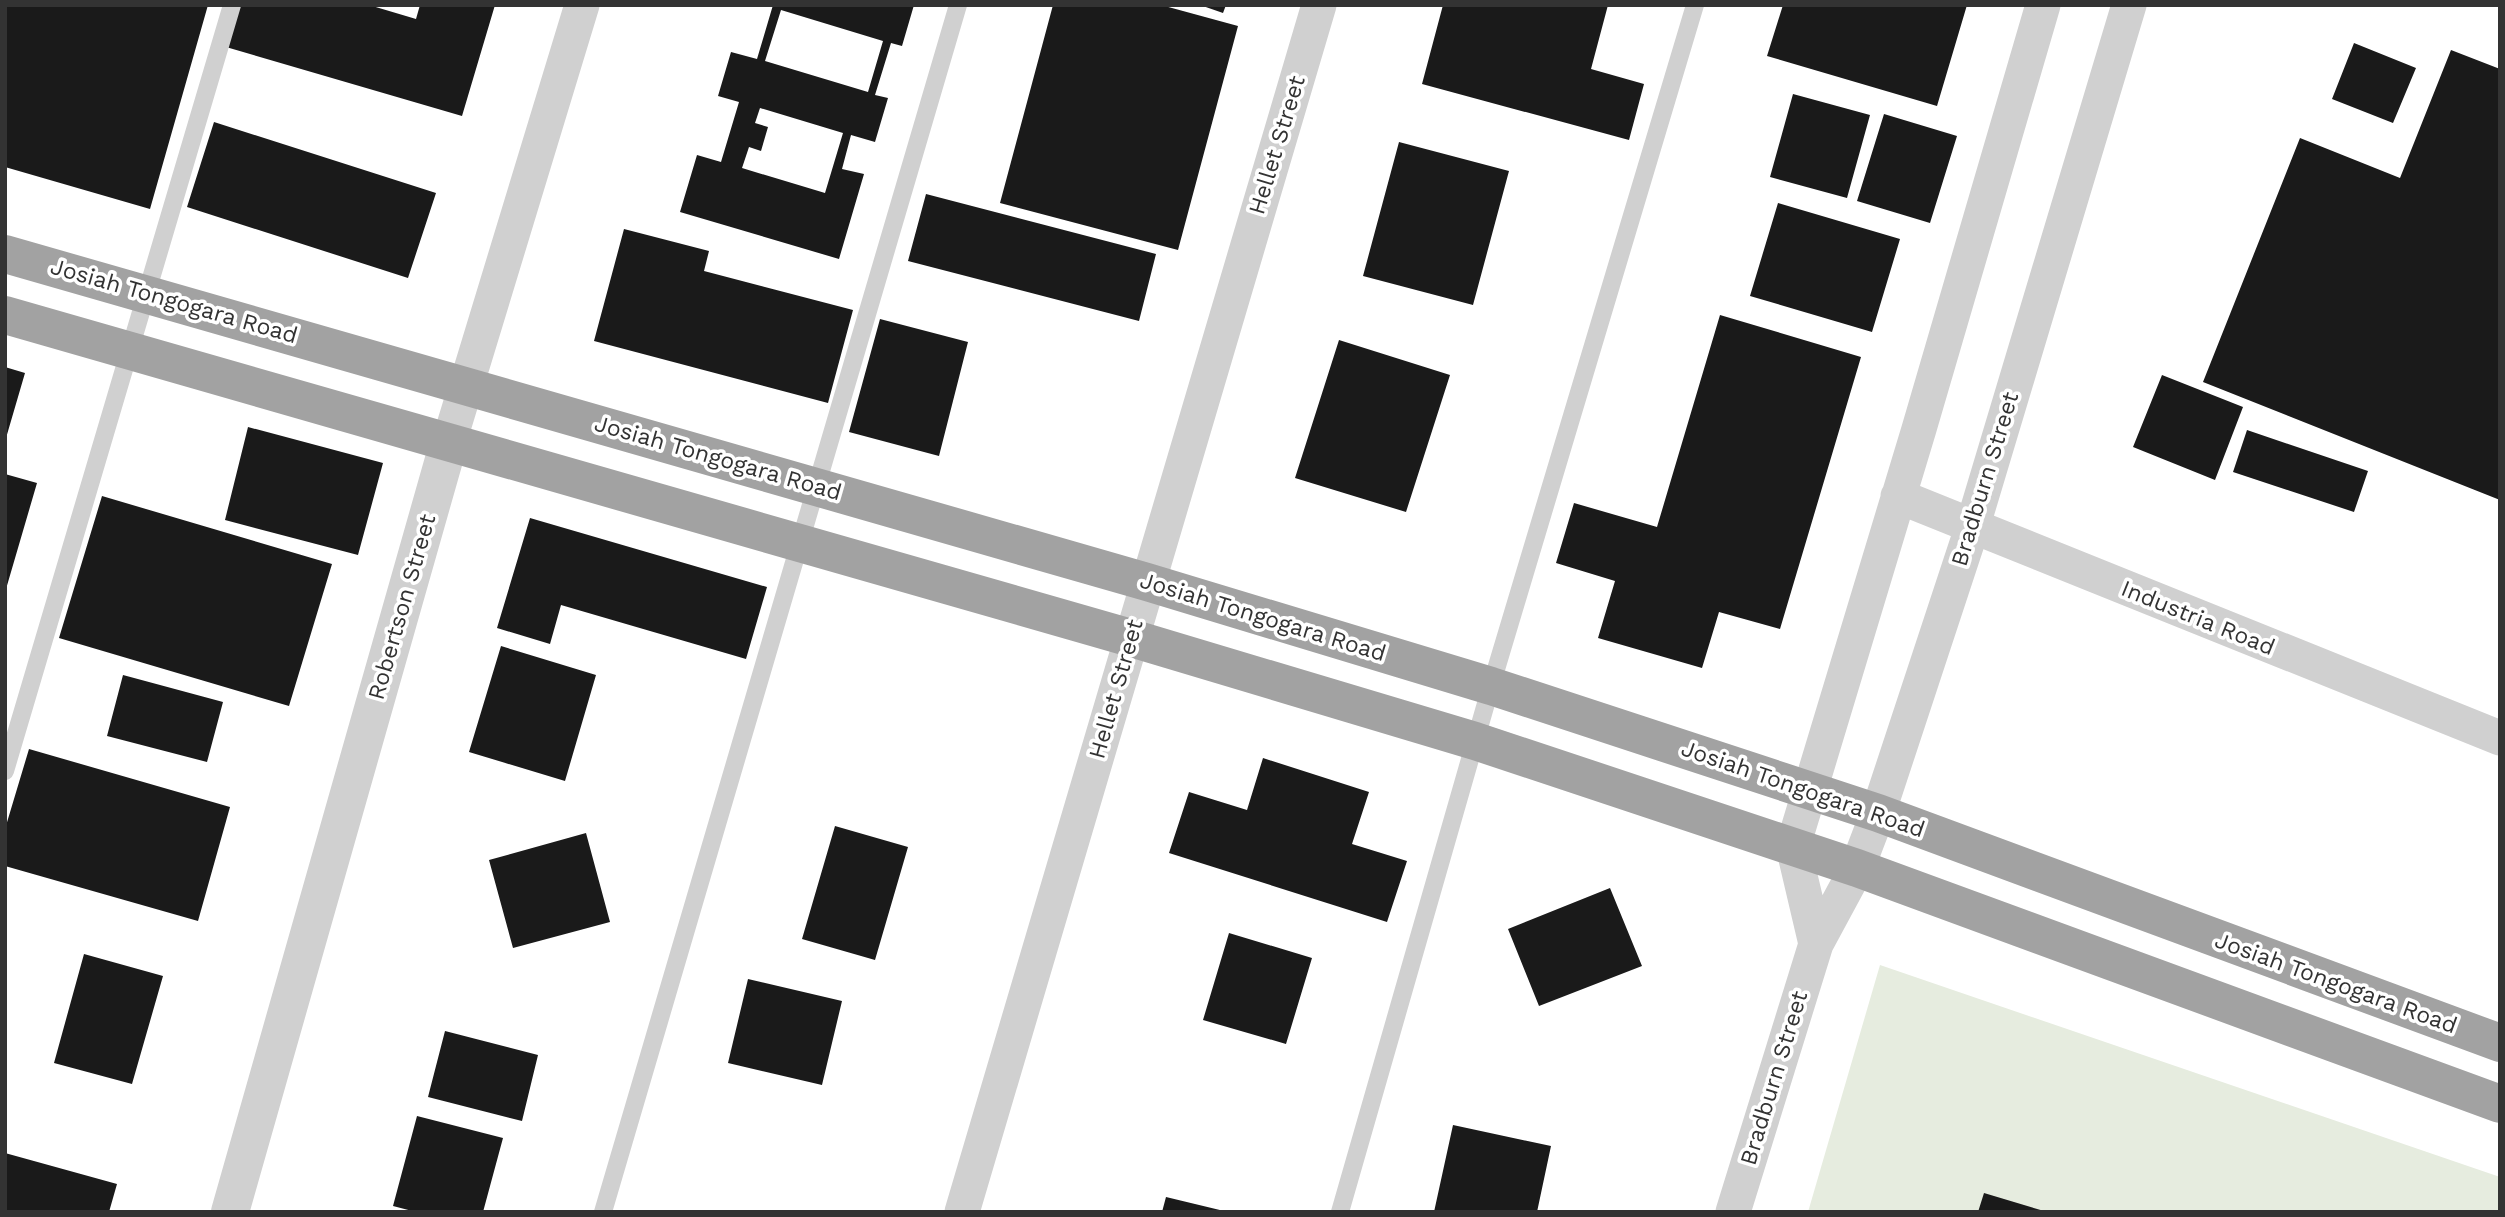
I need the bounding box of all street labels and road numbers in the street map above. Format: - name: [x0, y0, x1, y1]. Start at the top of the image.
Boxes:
- street label: Hellet Street: [1243, 72, 1311, 218]
- street label: Josiah Tongogara Road: [47, 253, 301, 349]
- street label: Bradburn Street: [1946, 388, 2024, 569]
- street label: Josiah Tongogara Road: [591, 410, 845, 506]
- street label: Robertson Street: [363, 511, 442, 703]
- street label: Josiah Tongogara Road: [1137, 567, 1389, 667]
- street label: Industria Road: [2117, 575, 2279, 661]
- street label: Hellet Street: [1083, 616, 1149, 762]
- street label: Josiah Tongogara Road: [1678, 735, 1928, 843]
- street label: Josiah Tongogara Road: [2211, 927, 2461, 1039]
- street label: Bradburn Street: [1735, 987, 1813, 1168]

